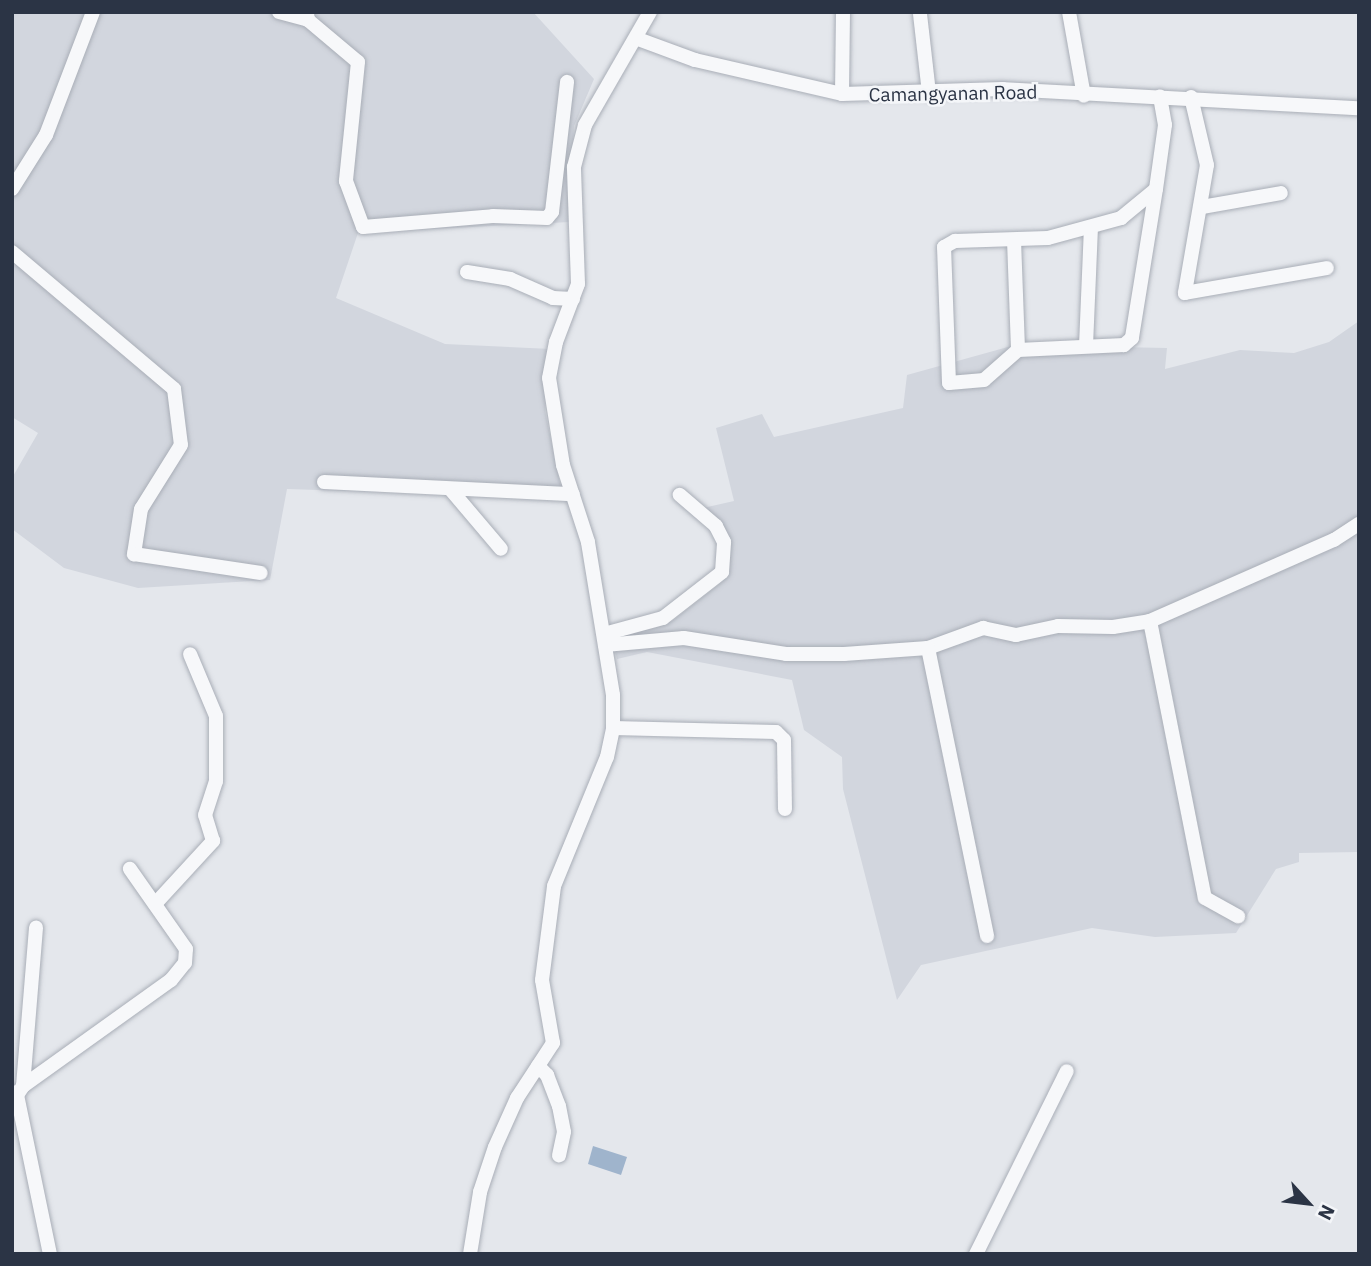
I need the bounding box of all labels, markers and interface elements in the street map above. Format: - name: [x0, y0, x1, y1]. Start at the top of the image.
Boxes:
- street label: Camangyanan Road: [868, 81, 1038, 107]
- north arrow: [1273, 1168, 1343, 1238]
- text: N: [1313, 1201, 1341, 1224]

